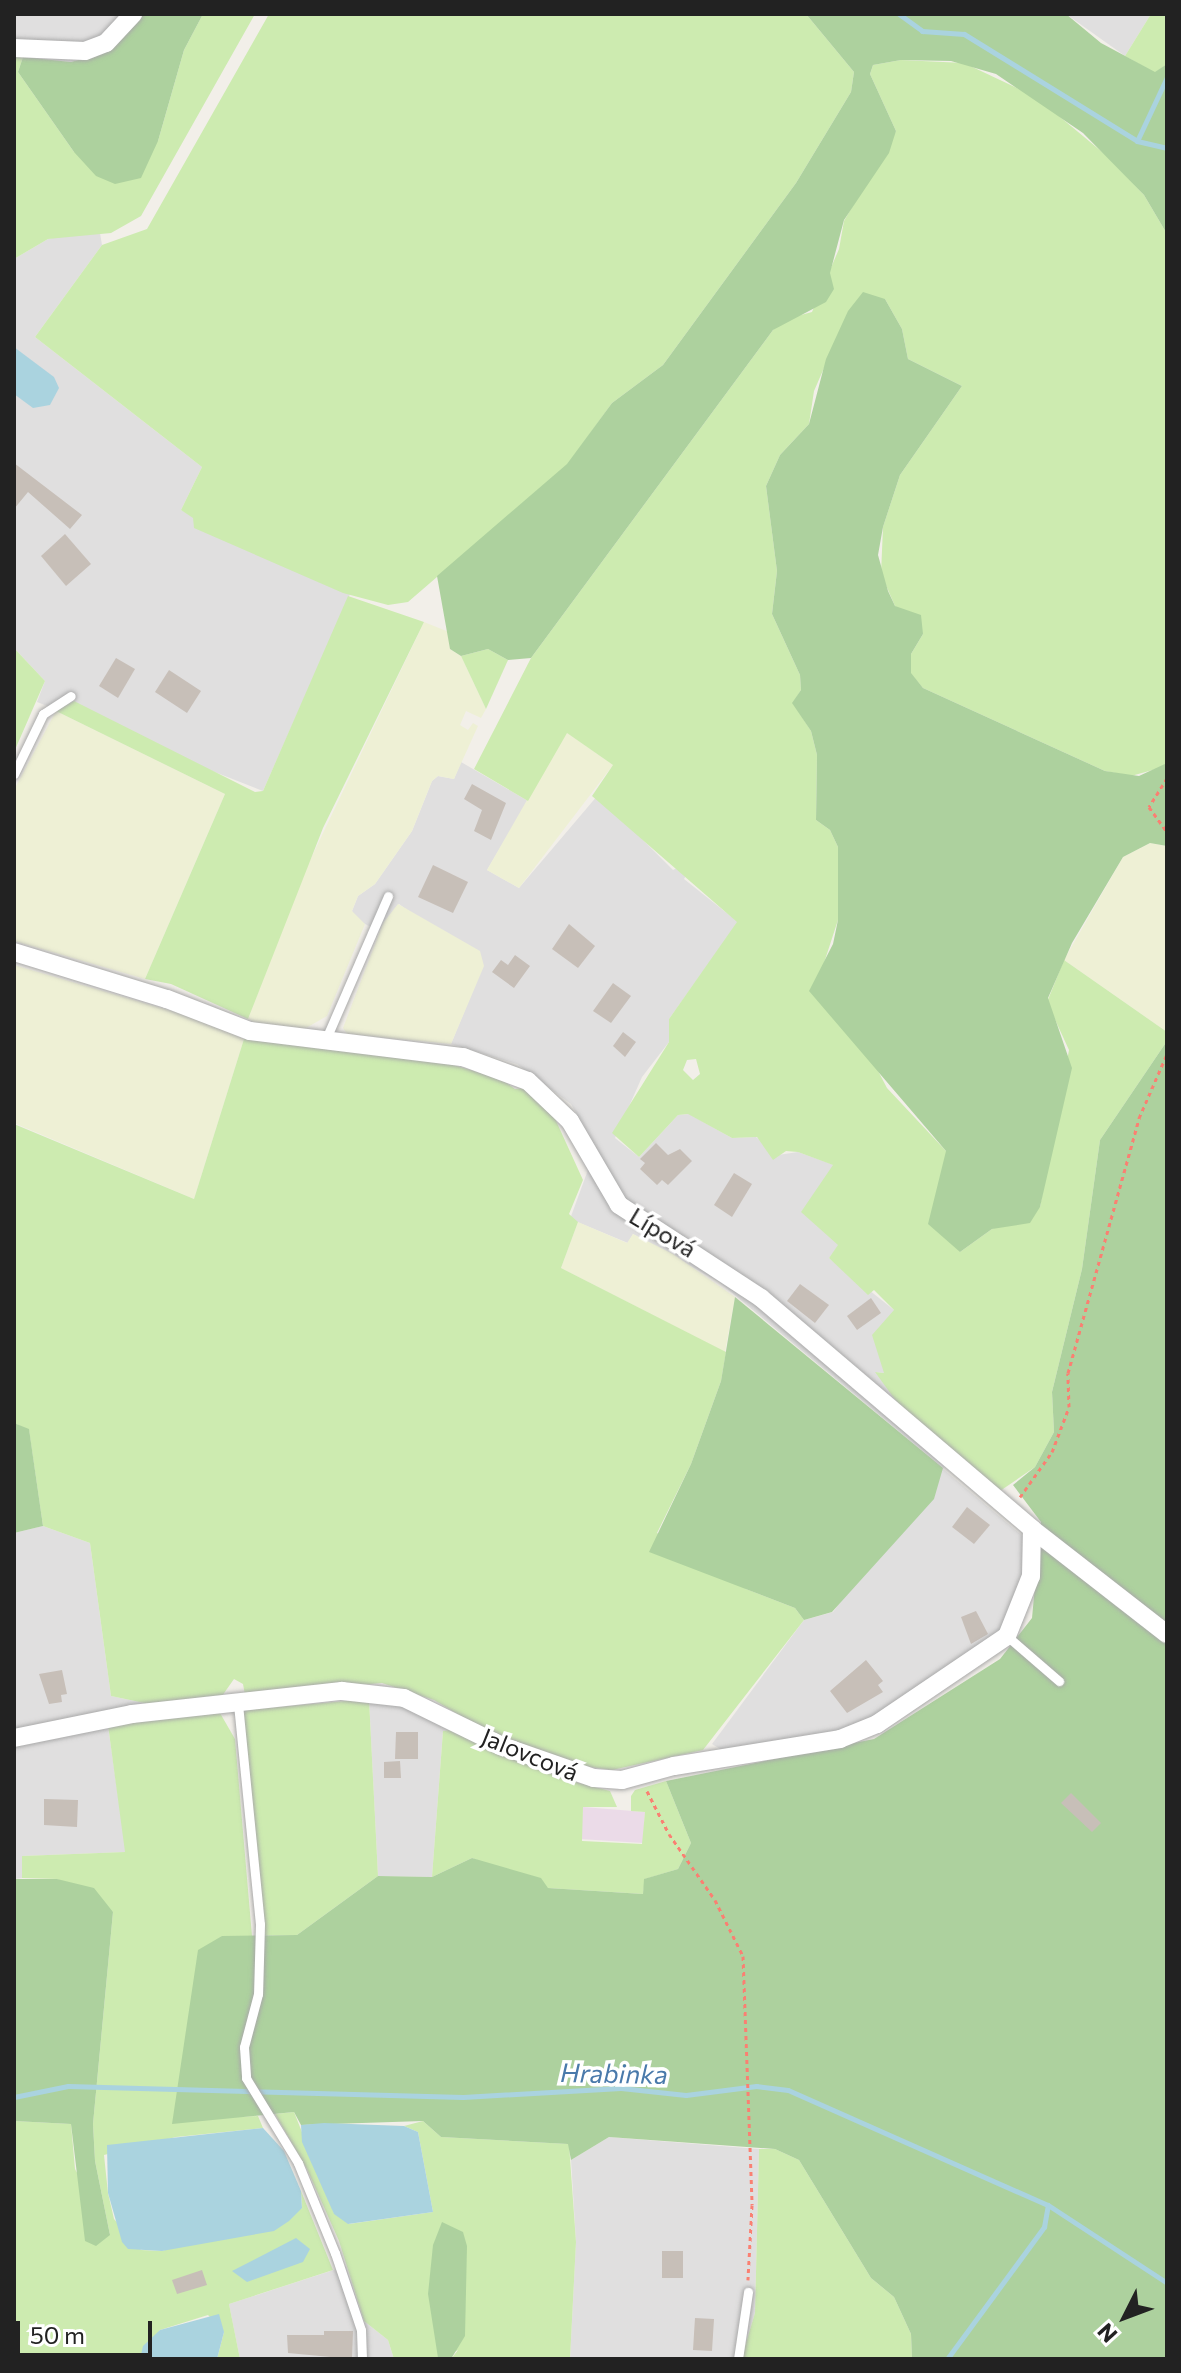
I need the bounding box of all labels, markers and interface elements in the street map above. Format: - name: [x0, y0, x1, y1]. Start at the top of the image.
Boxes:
- street label: Lípová: [624, 1201, 702, 1263]
- street label: Jalovcová: [477, 1722, 583, 1786]
- water label: Hrabinka: [560, 2056, 668, 2090]
- north arrow: [1085, 2277, 1165, 2357]
- scale bar: [20, 2305, 156, 2355]
- text: N: [1091, 2318, 1122, 2349]
- text: 50 m: [30, 2320, 85, 2349]

